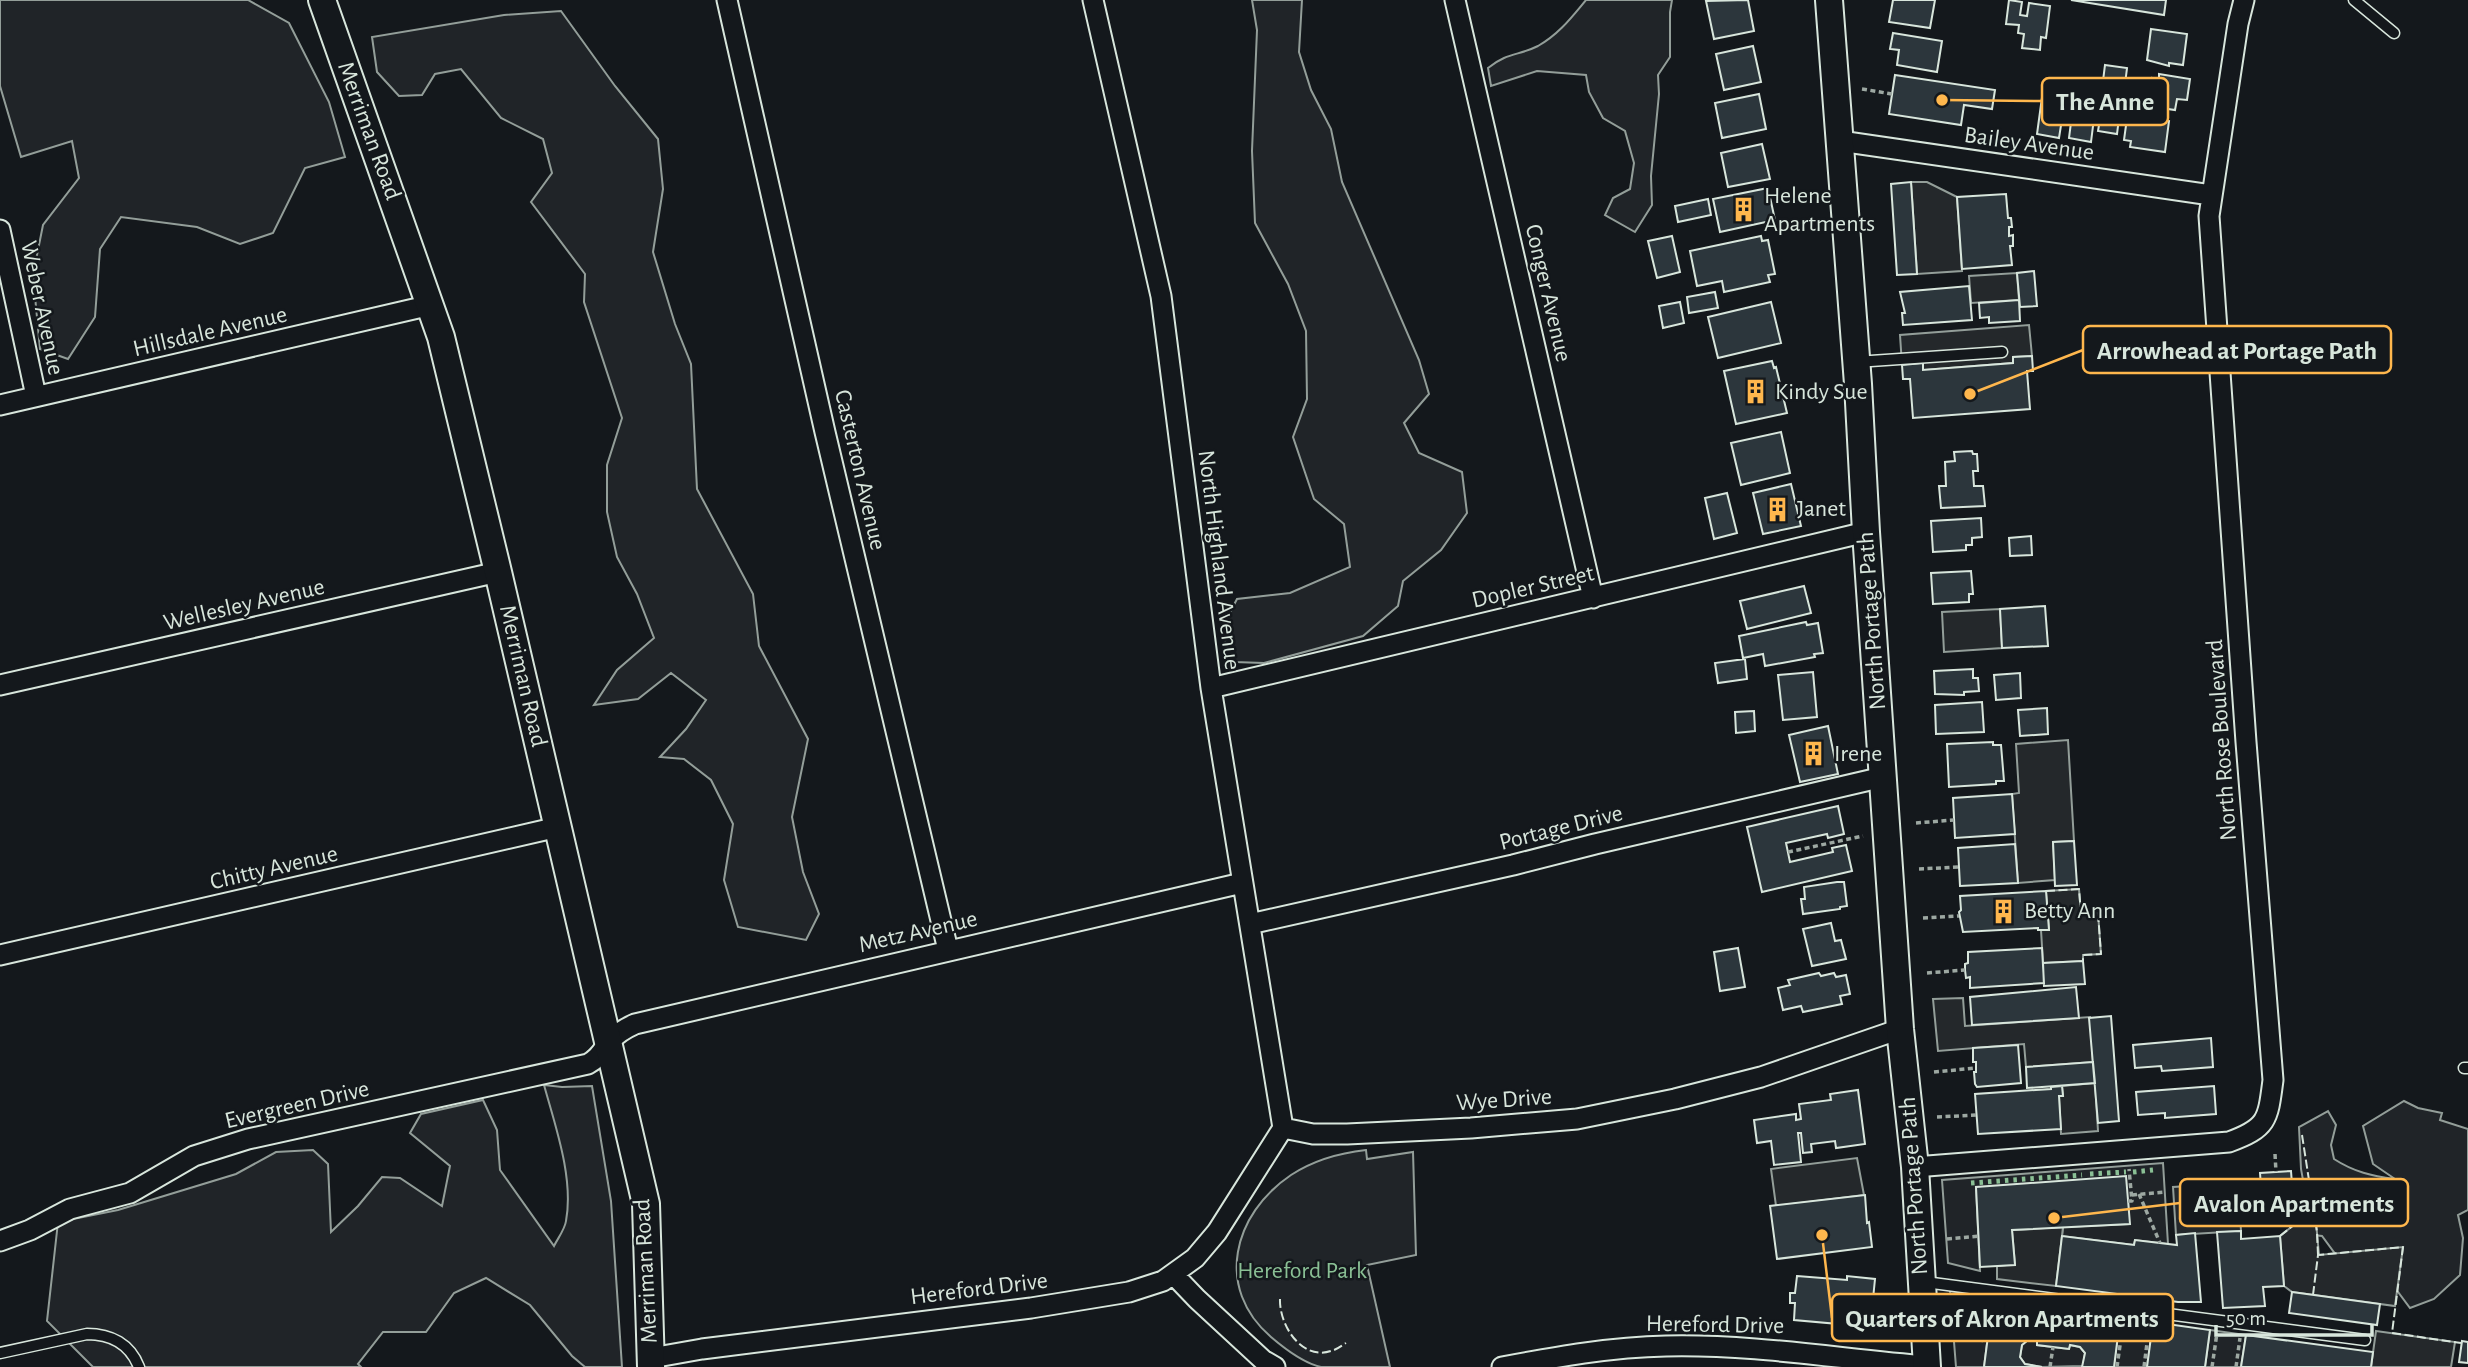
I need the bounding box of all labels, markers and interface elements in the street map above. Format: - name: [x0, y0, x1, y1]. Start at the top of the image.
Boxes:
- street label: Merriman Road: [333, 59, 405, 203]
- callout: The Anne: [2042, 78, 2168, 125]
- text: The Anne: [2056, 89, 2154, 115]
- street label: Bailey Avenue: [1962, 123, 2096, 165]
- place label: Helene Apartments: [1764, 184, 1875, 236]
- building icon: Helene Apartments: [1730, 196, 1758, 224]
- street label: Conger Avenue: [1521, 222, 1575, 364]
- street label: Weber Avenue: [16, 239, 68, 377]
- street label: Hillsdale Avenue: [131, 303, 289, 361]
- callout: Arrowhead at Portage Path: [2083, 326, 2391, 373]
- text: Arrowhead at Portage Path: [2097, 338, 2377, 364]
- building icon: Kindy Sue: [1741, 378, 1769, 406]
- place label: Kindy Sue: [1775, 380, 1868, 404]
- street label: Casterton Avenue: [830, 388, 890, 552]
- street label: North Highland Avenue: [1194, 449, 1244, 671]
- building icon: Janet: [1763, 495, 1791, 523]
- place label: Janet: [1797, 497, 1846, 521]
- street label: North Portage Path: [1854, 531, 1890, 711]
- street label: Dopler Street: [1470, 561, 1597, 613]
- street label: Wellesley Avenue: [161, 575, 327, 635]
- street label: Merriman Road: [495, 603, 551, 749]
- street label: North Rose Boulevard: [2203, 638, 2241, 842]
- building icon: Irene: [1800, 740, 1828, 768]
- place label: Irene: [1834, 742, 1882, 766]
- street label: Portage Drive: [1497, 801, 1625, 855]
- street label: Chitty Avenue: [208, 842, 340, 894]
- building icon: Betty Ann: [1990, 897, 2018, 925]
- place label: Betty Ann: [2024, 899, 2115, 923]
- street label: Metz Avenue: [856, 907, 980, 957]
- street label: Evergreen Drive: [223, 1077, 371, 1133]
- street label: Wye Drive: [1455, 1085, 1553, 1115]
- street label: North Portage Path: [1896, 1096, 1932, 1276]
- callout: Avalon Apartments: [2180, 1179, 2408, 1226]
- text: Avalon Apartments: [2194, 1191, 2394, 1217]
- street label: Merriman Road: [630, 1198, 662, 1344]
- park label: Hereford Park: [1237, 1259, 1367, 1283]
- street label: Hereford Drive: [909, 1269, 1049, 1309]
- callout: Quarters of Akron Apartments: [1832, 1294, 2173, 1341]
- scale bar: [2216, 1294, 2372, 1338]
- text: Quarters of Akron Apartments: [1845, 1306, 2159, 1332]
- text: 50 m: [2226, 1308, 2266, 1329]
- street label: Hereford Drive: [1646, 1312, 1784, 1338]

